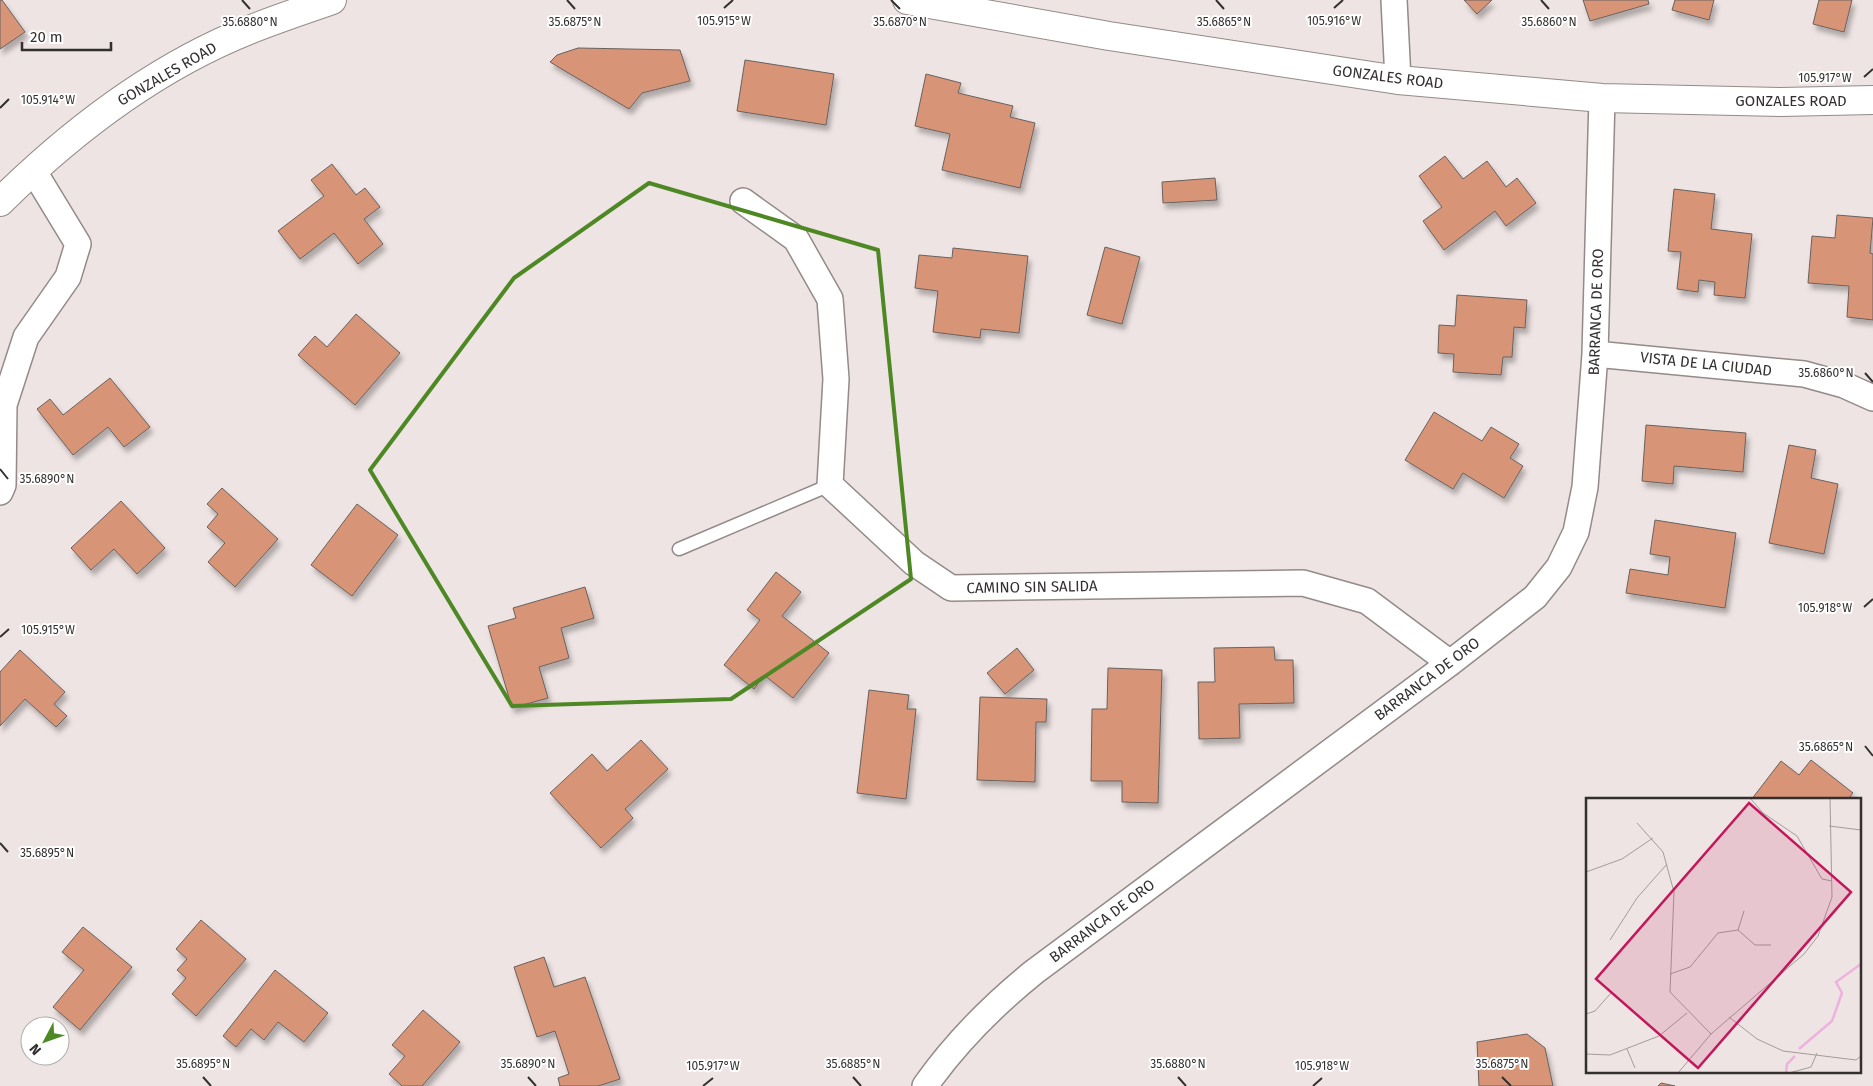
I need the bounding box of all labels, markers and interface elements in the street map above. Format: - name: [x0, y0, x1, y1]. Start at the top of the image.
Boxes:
- text: 105.915°W: [697, 14, 751, 28]
- text: 105.916°W: [1307, 14, 1361, 28]
- text: 35.6880°N: [222, 15, 278, 29]
- text: 35.6875°N: [548, 15, 602, 29]
- text: 35.6870°N: [873, 15, 927, 29]
- text: 35.6865°N: [1197, 15, 1251, 29]
- text: 35.6860°N: [1521, 15, 1577, 29]
- scale bar: [22, 20, 111, 52]
- text: 20 m: [30, 28, 63, 46]
- street label: GONZALES ROAD: [114, 38, 220, 110]
- street label: GONZALES ROAD: [1332, 61, 1444, 93]
- text: 105.917°W: [1798, 71, 1852, 85]
- street label: GONZALES ROAD: [1735, 92, 1847, 110]
- text: 105.914°W: [21, 93, 75, 107]
- street label: BARRANCA DE ORO: [1585, 248, 1607, 376]
- street label: VISTA DE LA CIUDAD: [1639, 348, 1773, 380]
- text: 35.6860°N: [1798, 366, 1854, 380]
- text: 35.6890°N: [19, 472, 75, 486]
- street label: CAMINO SIN SALIDA: [966, 577, 1098, 597]
- text: 105.918°W: [1798, 601, 1852, 615]
- text: 105.915°W: [21, 623, 75, 637]
- street label: BARRANCA DE ORO: [1371, 634, 1483, 724]
- text: 35.6865°N: [1799, 740, 1853, 754]
- inset map: [1586, 798, 1860, 1074]
- text: 35.6895°N: [20, 846, 74, 860]
- street label: BARRANCA DE ORO: [1046, 876, 1158, 966]
- north arrow: [20, 1016, 70, 1066]
- text: N: [26, 1040, 45, 1058]
- text: 35.6895°N: [176, 1057, 230, 1071]
- text: 35.6890°N: [500, 1057, 556, 1071]
- text: 35.6885°N: [826, 1057, 880, 1071]
- text: 35.6880°N: [1150, 1057, 1206, 1071]
- text: 35.6875°N: [1475, 1057, 1529, 1071]
- text: 105.917°W: [686, 1059, 740, 1073]
- text: 105.918°W: [1295, 1059, 1349, 1073]

